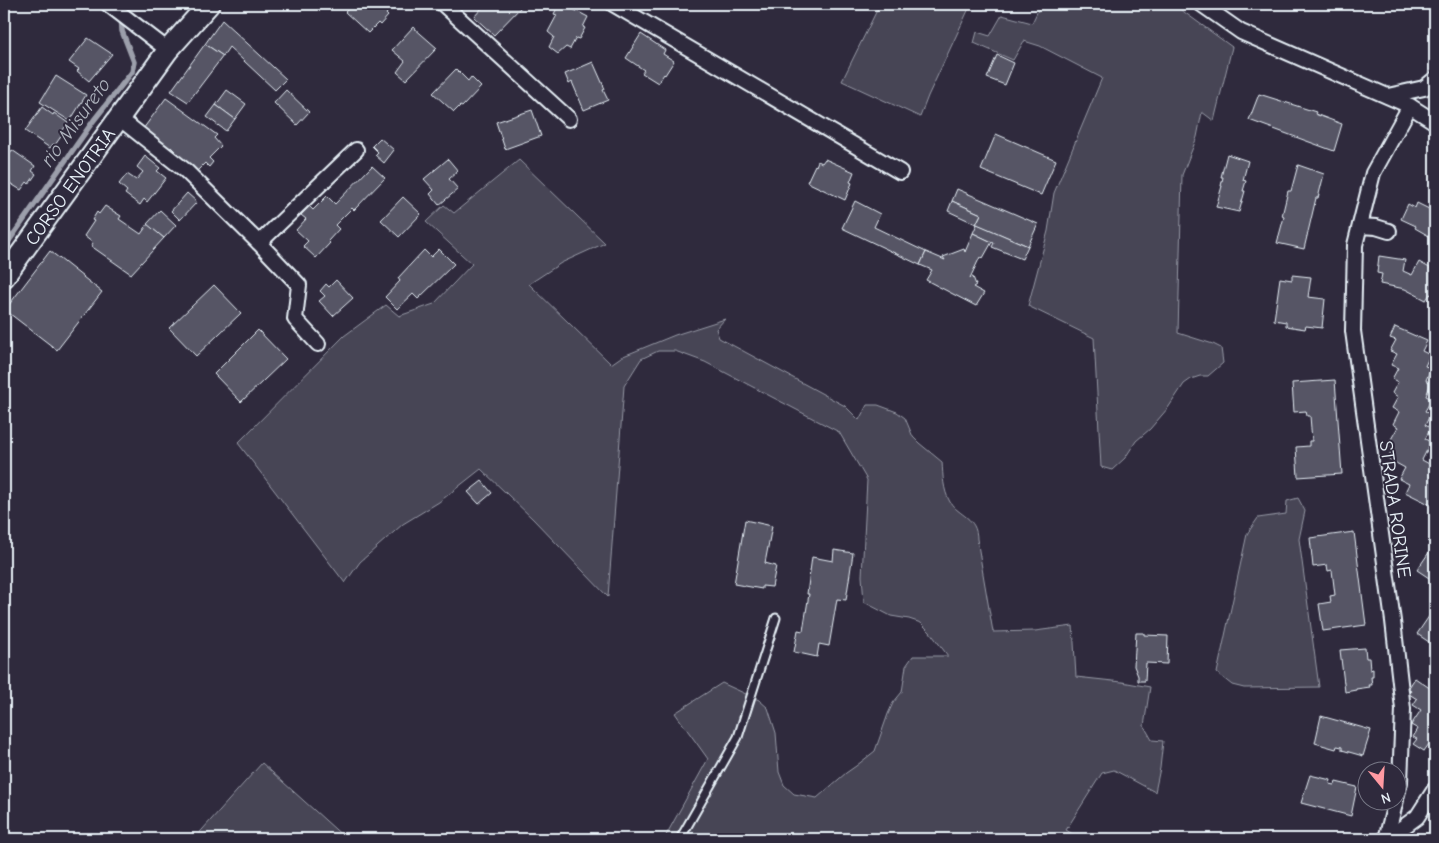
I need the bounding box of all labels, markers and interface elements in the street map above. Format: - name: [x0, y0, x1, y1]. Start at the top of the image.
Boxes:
- water label: rio Misureto: [36, 74, 115, 171]
- street label: CORSO ENOTRIA: [21, 124, 120, 250]
- street label: STRADA RORINE: [1374, 439, 1416, 579]
- north arrow: [1356, 760, 1406, 810]
- text: N: [1379, 788, 1393, 807]

